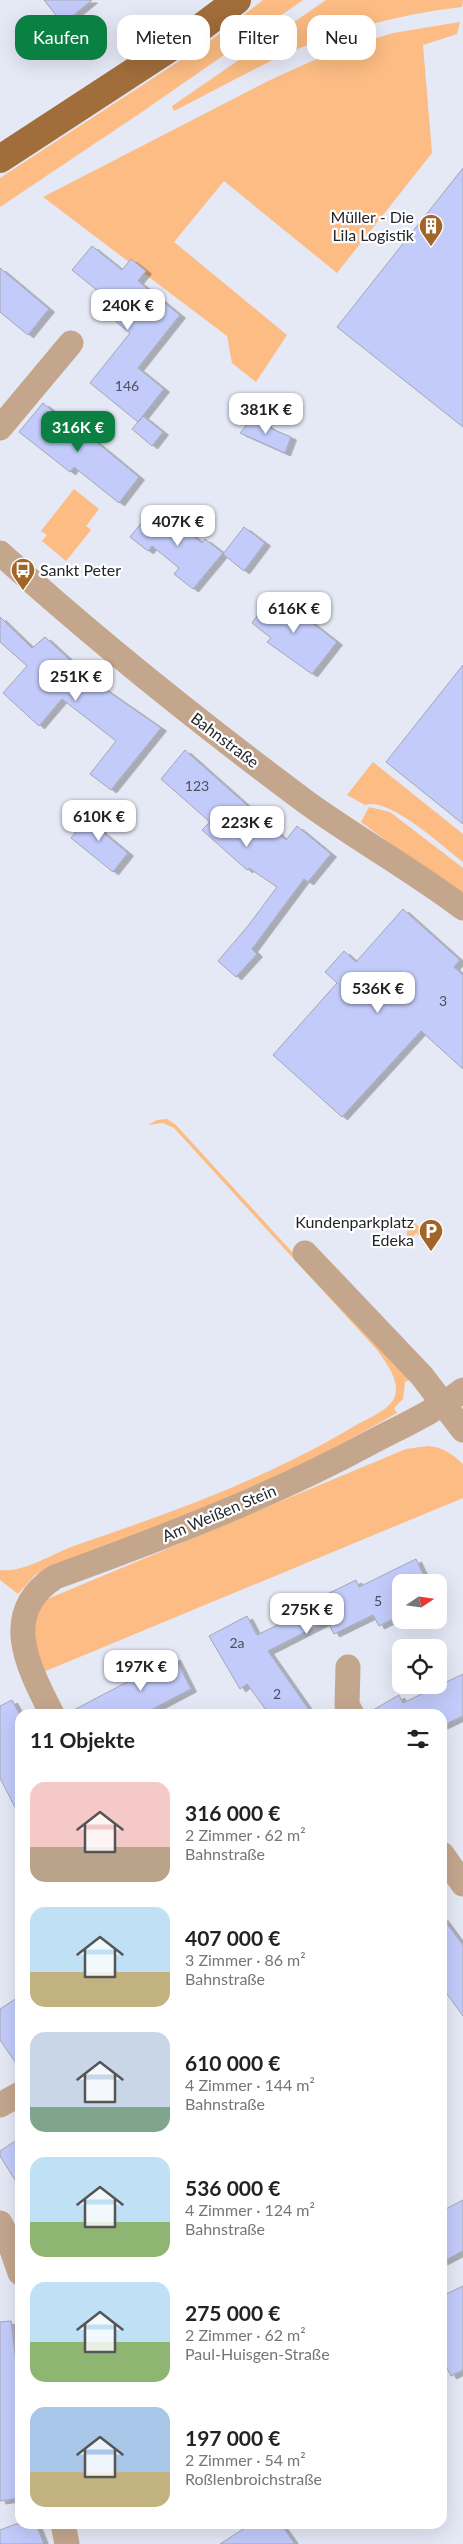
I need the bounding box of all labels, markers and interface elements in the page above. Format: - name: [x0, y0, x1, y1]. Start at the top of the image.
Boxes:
- chip: Kaufen: [15, 15, 107, 60]
- chip: Mieten: [117, 15, 210, 60]
- chip: Filter: [220, 15, 297, 60]
- chip: Neu: [307, 15, 376, 60]
- place label: Müller - Die Lila Logistik: [330, 207, 415, 244]
- building icon: Müller - Die Lila Logistik: [418, 213, 444, 247]
- pin: 240K €: [87, 288, 169, 331]
- text: 240K €: [102, 295, 154, 314]
- house number: 146: [115, 377, 139, 394]
- pin: 381K €: [225, 392, 307, 435]
- text: 381K €: [240, 399, 292, 418]
- pin: 316K €: [37, 410, 119, 453]
- text: 316K €: [52, 417, 104, 436]
- pin: 407K €: [137, 504, 219, 547]
- text: 407K €: [152, 511, 204, 530]
- bus stop icon: Sankt Peter: [10, 557, 36, 591]
- place label: Sankt Peter: [40, 560, 121, 579]
- pin: 616K €: [253, 592, 335, 634]
- text: 616K €: [268, 598, 320, 617]
- pin: 251K €: [35, 660, 117, 702]
- text: 251K €: [50, 666, 102, 685]
- street label: Bahnstraße: [188, 708, 263, 771]
- house number: 123: [185, 777, 209, 794]
- pin: 610K €: [58, 800, 140, 842]
- text: 610K €: [73, 806, 125, 825]
- pin: 223K €: [206, 806, 288, 848]
- text: 223K €: [221, 812, 273, 831]
- pin: 536K €: [337, 972, 419, 1014]
- text: 536K €: [352, 978, 404, 997]
- house number: 3: [439, 992, 447, 1009]
- place label: Kundenparkplatz Edeka: [295, 1212, 414, 1249]
- parking icon: Kundenparkplatz Edeka: [418, 1218, 444, 1252]
- street label: Am Weißen Stein: [159, 1480, 279, 1545]
- north arrow: [392, 1574, 448, 1629]
- map controls: [392, 1574, 447, 1694]
- pin: 275K €: [266, 1592, 348, 1635]
- house number: 5: [374, 1592, 382, 1609]
- text: 275K €: [281, 1599, 333, 1618]
- house number: 2a: [229, 1634, 245, 1651]
- button: locate: [392, 1639, 447, 1694]
- pin: 197K €: [100, 1650, 182, 1692]
- text: 197K €: [115, 1656, 167, 1675]
- house number: 2: [273, 1685, 281, 1702]
- icon: filters: [404, 1725, 432, 1753]
- text: 11 Objekte: [30, 1727, 135, 1752]
- text: 316 000 €: [185, 1800, 280, 1825]
- icon: home: [70, 1802, 130, 1862]
- text: 2 Zimmer · 62 m²: [185, 1825, 306, 1844]
- text: Bahnstraße: [185, 1844, 265, 1863]
- text: 407 000 €: [185, 1925, 280, 1950]
- icon: home: [70, 1927, 130, 1987]
- text: 3 Zimmer · 86 m²: [185, 1950, 306, 1969]
- text: Bahnstraße: [185, 1969, 265, 1988]
- text: 610 000 €: [185, 2050, 280, 2075]
- icon: home: [70, 2052, 130, 2112]
- text: 4 Zimmer · 144 m²: [185, 2075, 315, 2094]
- text: Bahnstraße: [185, 2094, 265, 2113]
- text: 536 000 €: [185, 2175, 280, 2200]
- icon: home: [70, 2177, 130, 2237]
- text: 4 Zimmer · 124 m²: [185, 2200, 315, 2219]
- text: Bahnstraße: [185, 2219, 265, 2238]
- text: 275 000 €: [185, 2300, 280, 2325]
- icon: home: [70, 2302, 130, 2362]
- text: 2 Zimmer · 62 m²: [185, 2325, 306, 2344]
- text: Paul-Huisgen-Straße: [185, 2344, 330, 2363]
- text: 197 000 €: [185, 2425, 280, 2450]
- icon: home: [70, 2427, 130, 2487]
- text: 2 Zimmer · 54 m²: [185, 2450, 306, 2469]
- text: Roßlenbroichstraße: [185, 2469, 322, 2488]

